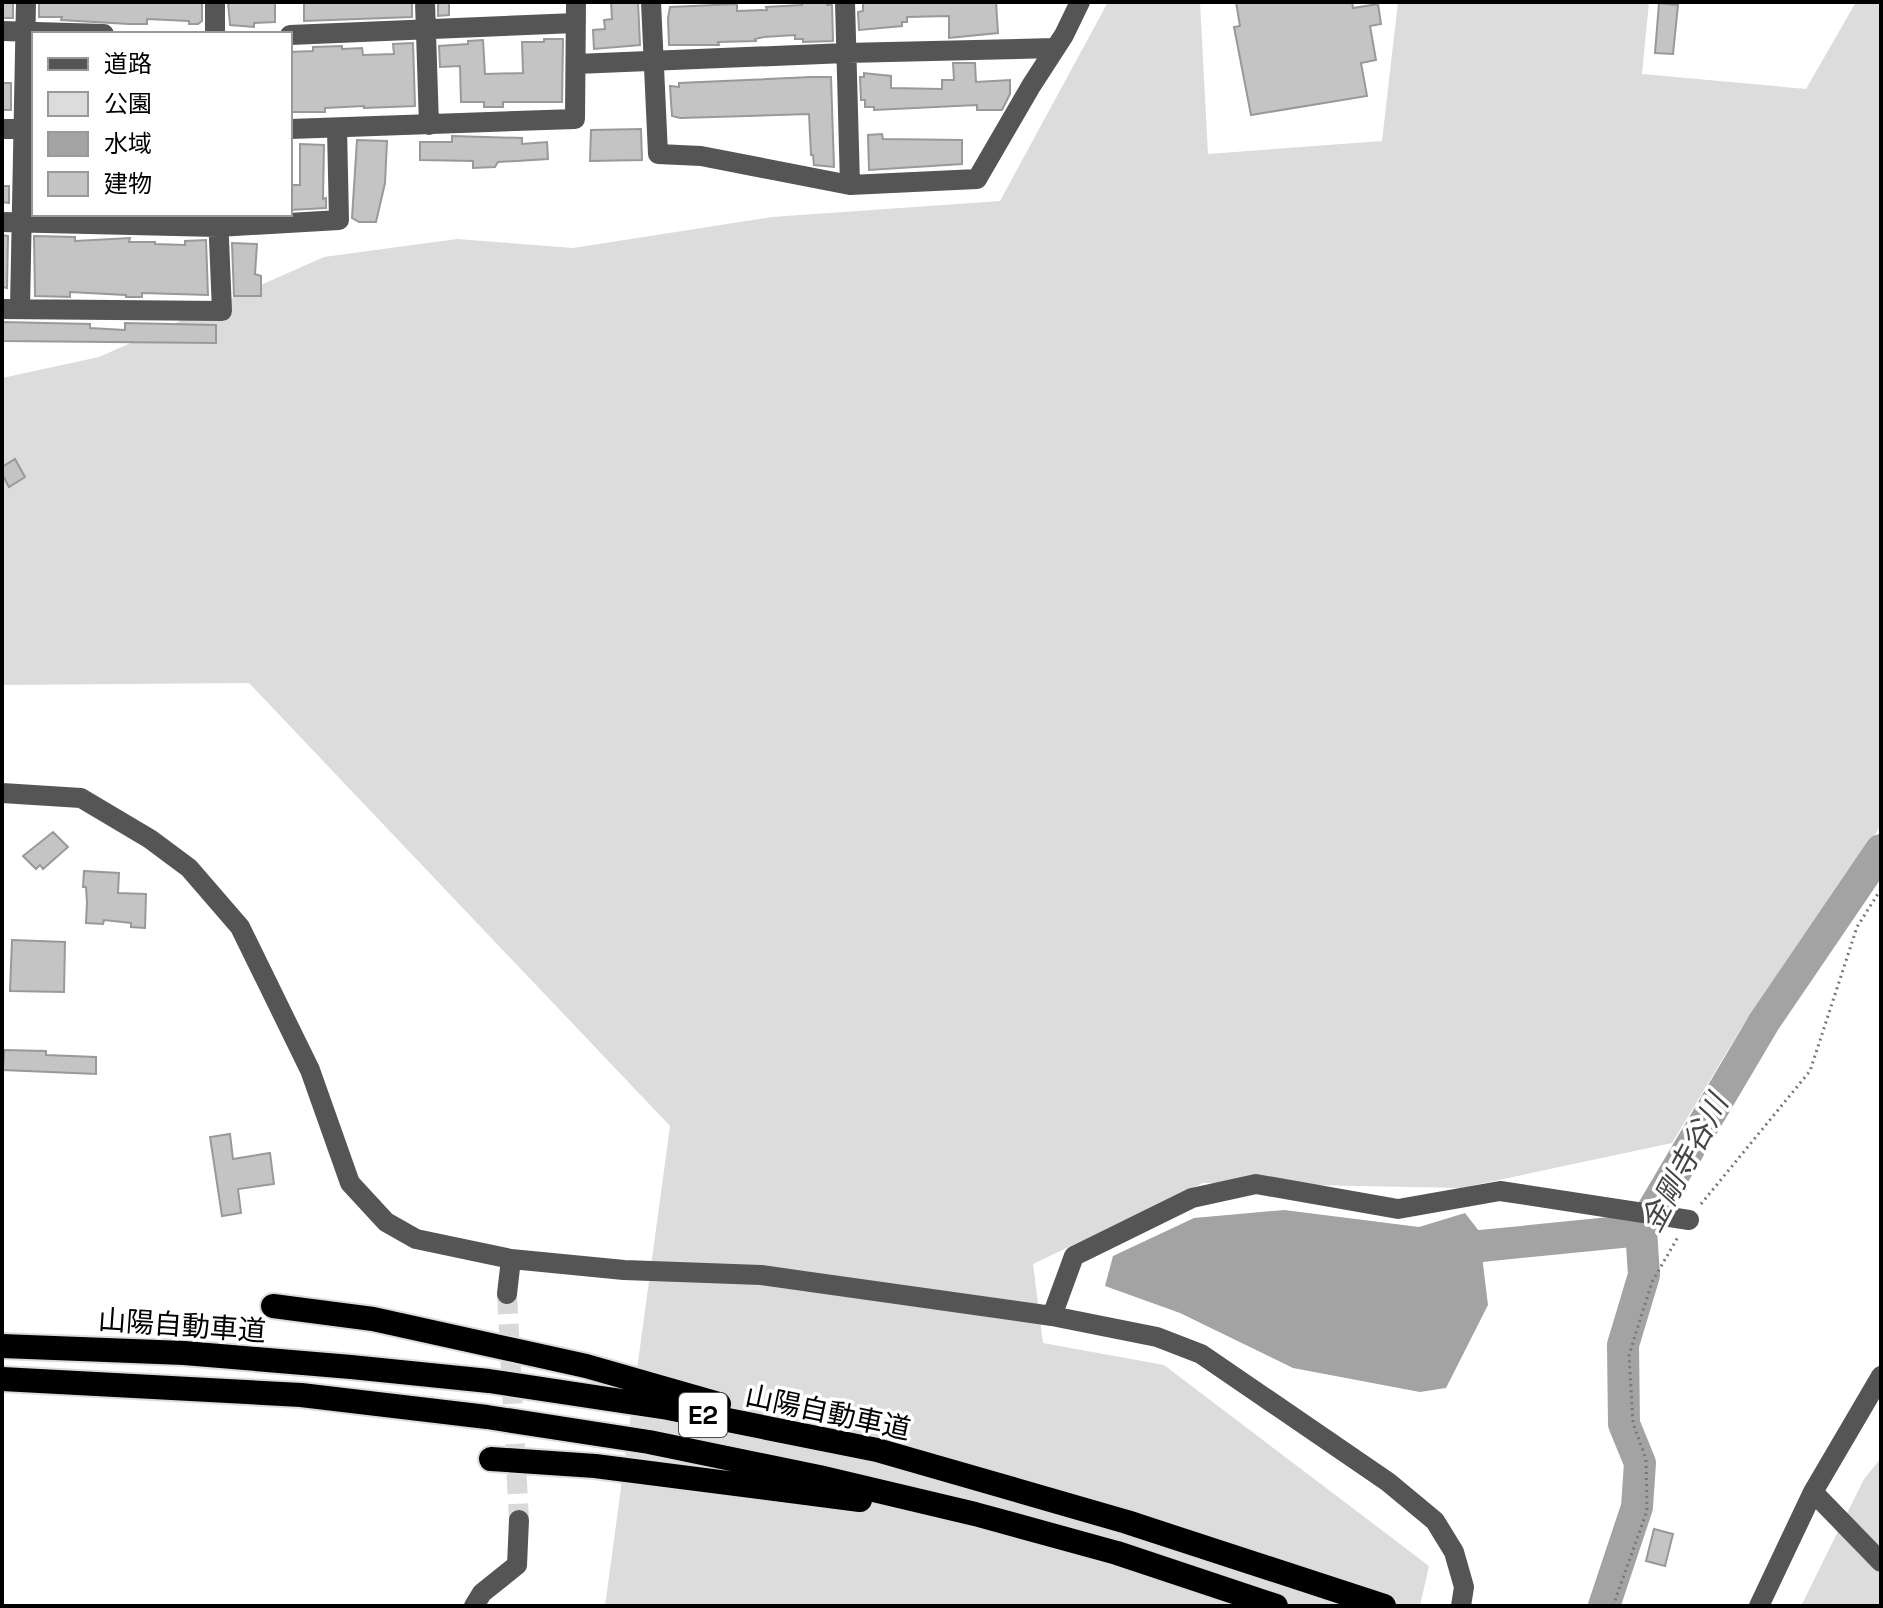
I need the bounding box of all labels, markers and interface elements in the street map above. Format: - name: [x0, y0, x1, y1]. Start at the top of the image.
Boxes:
- legend: [32, 32, 292, 216]
- text: 道路: [104, 48, 152, 79]
- text: 公園: [104, 88, 152, 119]
- text: 水域: [104, 128, 152, 159]
- text: 建物: [104, 168, 152, 199]
- water label: 金剛寺谷川: [1632, 1085, 1738, 1238]
- street label: 山陽自動車道: [97, 1301, 267, 1349]
- street label: 山陽自動車道: [742, 1377, 914, 1447]
- road number: E2: [679, 1393, 727, 1437]

